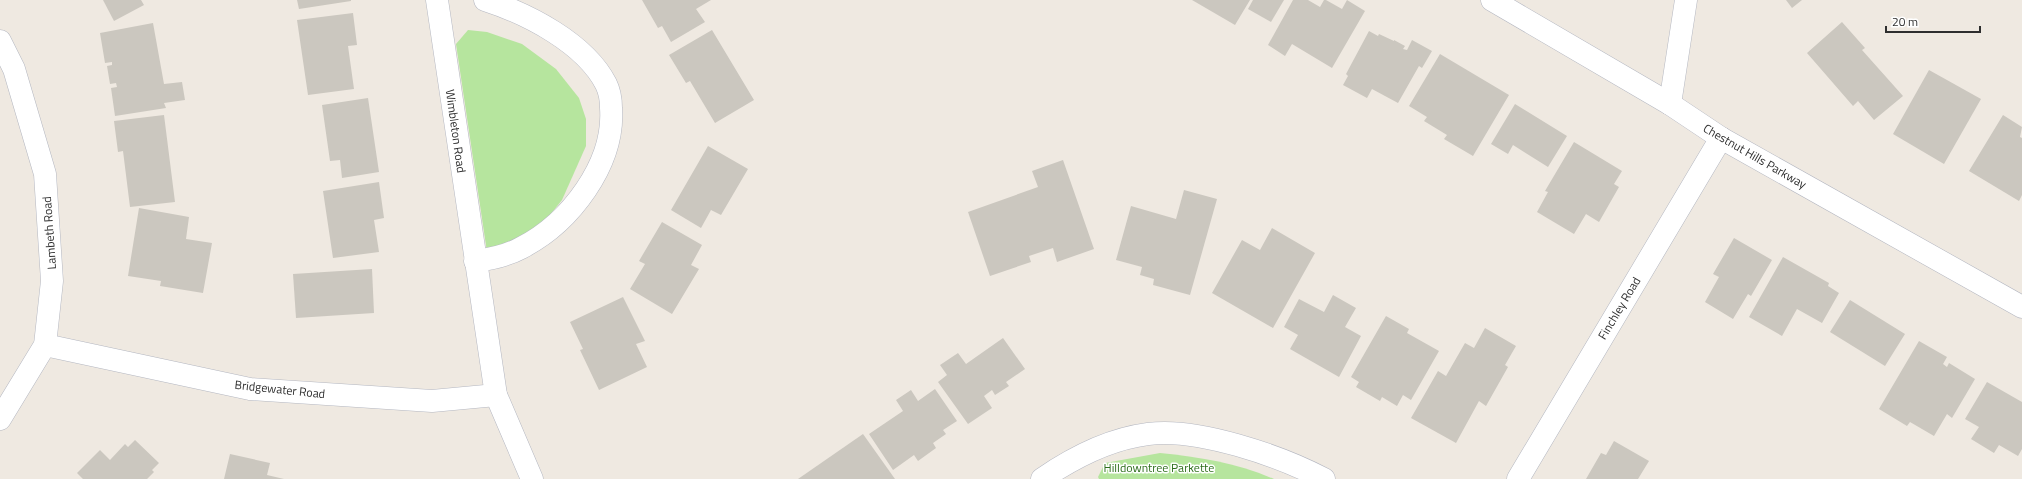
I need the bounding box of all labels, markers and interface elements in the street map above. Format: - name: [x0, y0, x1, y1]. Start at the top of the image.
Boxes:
- scale bar: [1886, 8, 1980, 34]
- text: 20 m: [1892, 12, 1918, 31]
- street label: Wimbleton Road: [441, 88, 471, 174]
- street label: Chestnut Hills Parkway: [1700, 119, 1810, 194]
- street label: Lambeth Road: [37, 196, 61, 270]
- street label: Finchley Road: [1593, 273, 1645, 343]
- street label: Bridgewater Road: [234, 375, 326, 403]
- park label: Hilldowntree Parkette: [1104, 458, 1214, 477]

